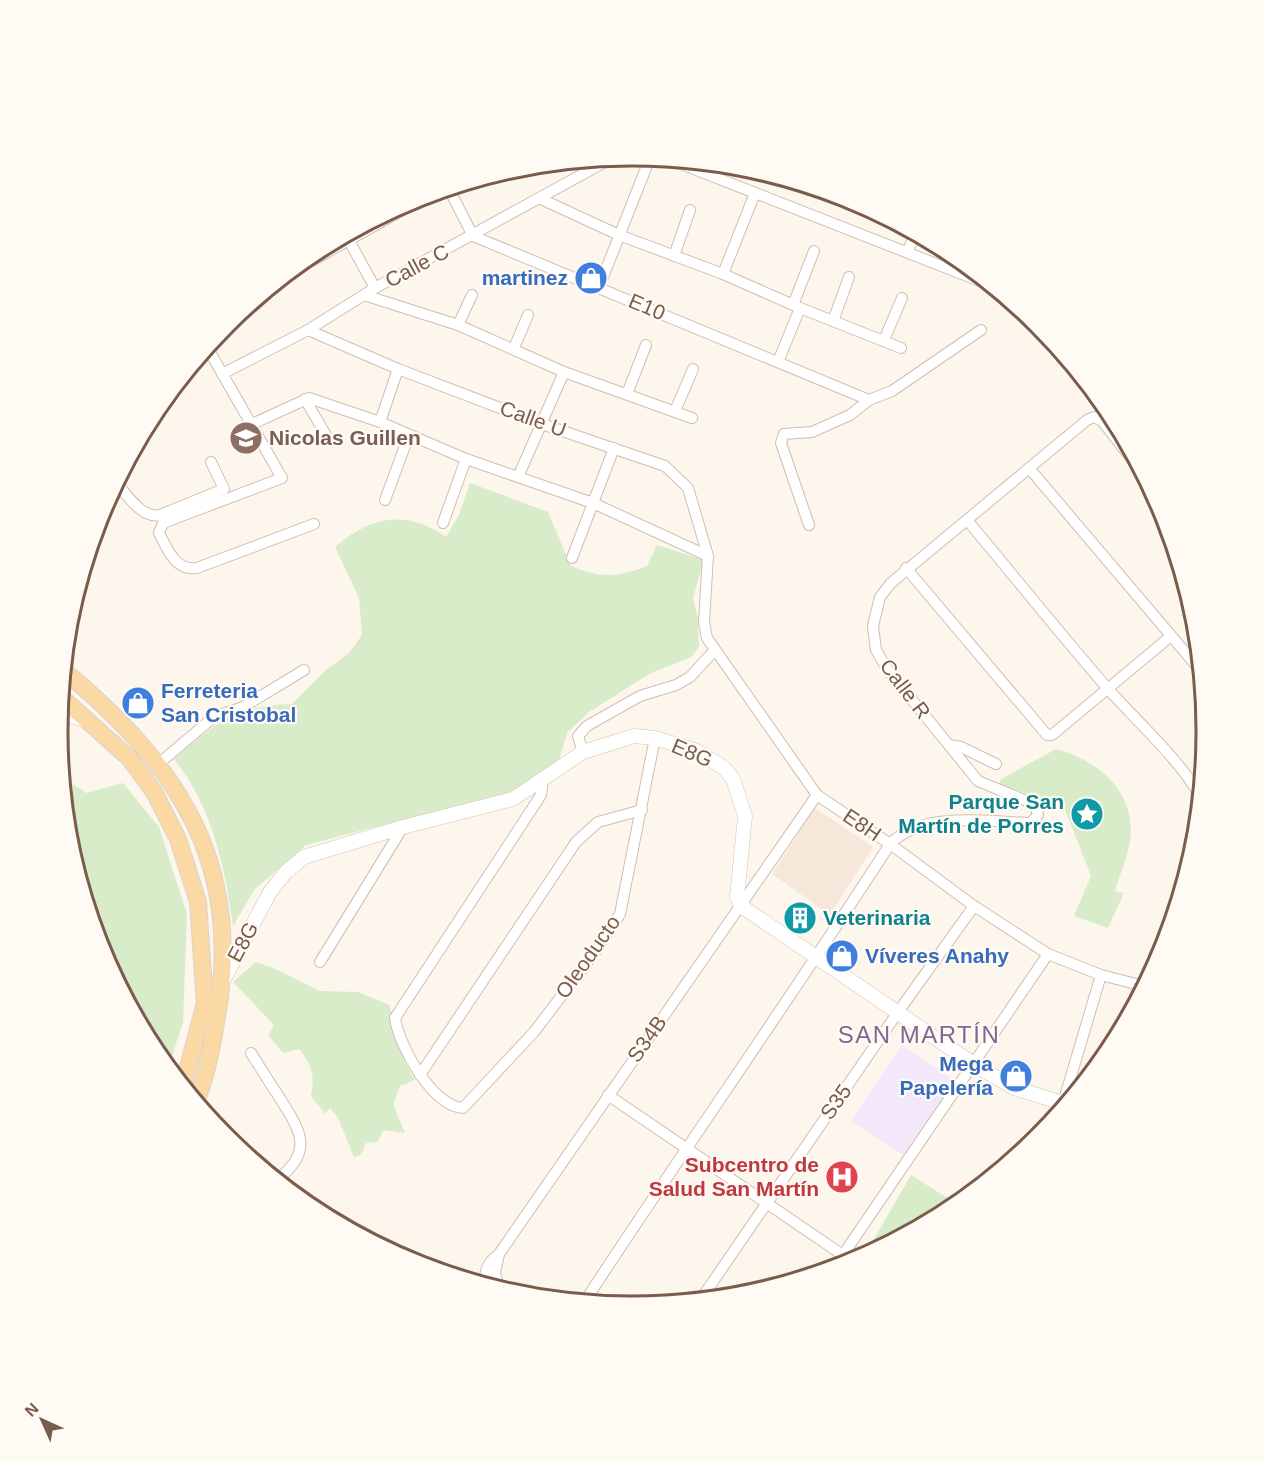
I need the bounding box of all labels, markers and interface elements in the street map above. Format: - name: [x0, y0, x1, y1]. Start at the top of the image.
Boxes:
- street label: Calle C: [381, 239, 453, 292]
- shop icon: martinez: [573, 260, 609, 296]
- place label: martinez: [482, 266, 568, 289]
- street label: E10: [626, 289, 669, 324]
- street label: Calle U: [497, 396, 569, 441]
- school or university icon: Nicolas Guillen: [228, 420, 264, 456]
- place label: Nicolas Guillen: [269, 426, 421, 449]
- street label: Calle R: [875, 654, 935, 723]
- place label: Ferreteria San Cristobal: [161, 679, 296, 726]
- shop icon: Ferreteria San Cristobal: [120, 685, 156, 721]
- street label: E8G: [668, 734, 716, 771]
- place label: Parque San Martín de Porres: [898, 790, 1064, 837]
- place icon: Parque San Martín de Porres: [1069, 796, 1105, 832]
- street label: E8H: [839, 804, 886, 846]
- building icon: Veterinaria: [782, 900, 818, 936]
- place label: Veterinaria: [823, 906, 931, 929]
- street label: Oleoducto: [551, 911, 624, 1003]
- street label: E8G: [223, 918, 263, 966]
- shop icon: Víveres Anahy: [824, 938, 860, 974]
- place label: Víveres Anahy: [865, 944, 1009, 967]
- street label: S34B: [622, 1011, 671, 1066]
- district label: SAN MARTÍN: [838, 1021, 1000, 1048]
- place label: Mega Papelería: [900, 1052, 993, 1099]
- shop icon: Mega Papelería: [998, 1058, 1034, 1094]
- street label: S35: [815, 1080, 856, 1124]
- place label: Subcentro de Salud San Martín: [649, 1153, 819, 1200]
- hospital icon: Subcentro de Salud San Martín: [824, 1159, 860, 1195]
- north arrow: [12, 1390, 72, 1450]
- text: N: [22, 1400, 42, 1420]

